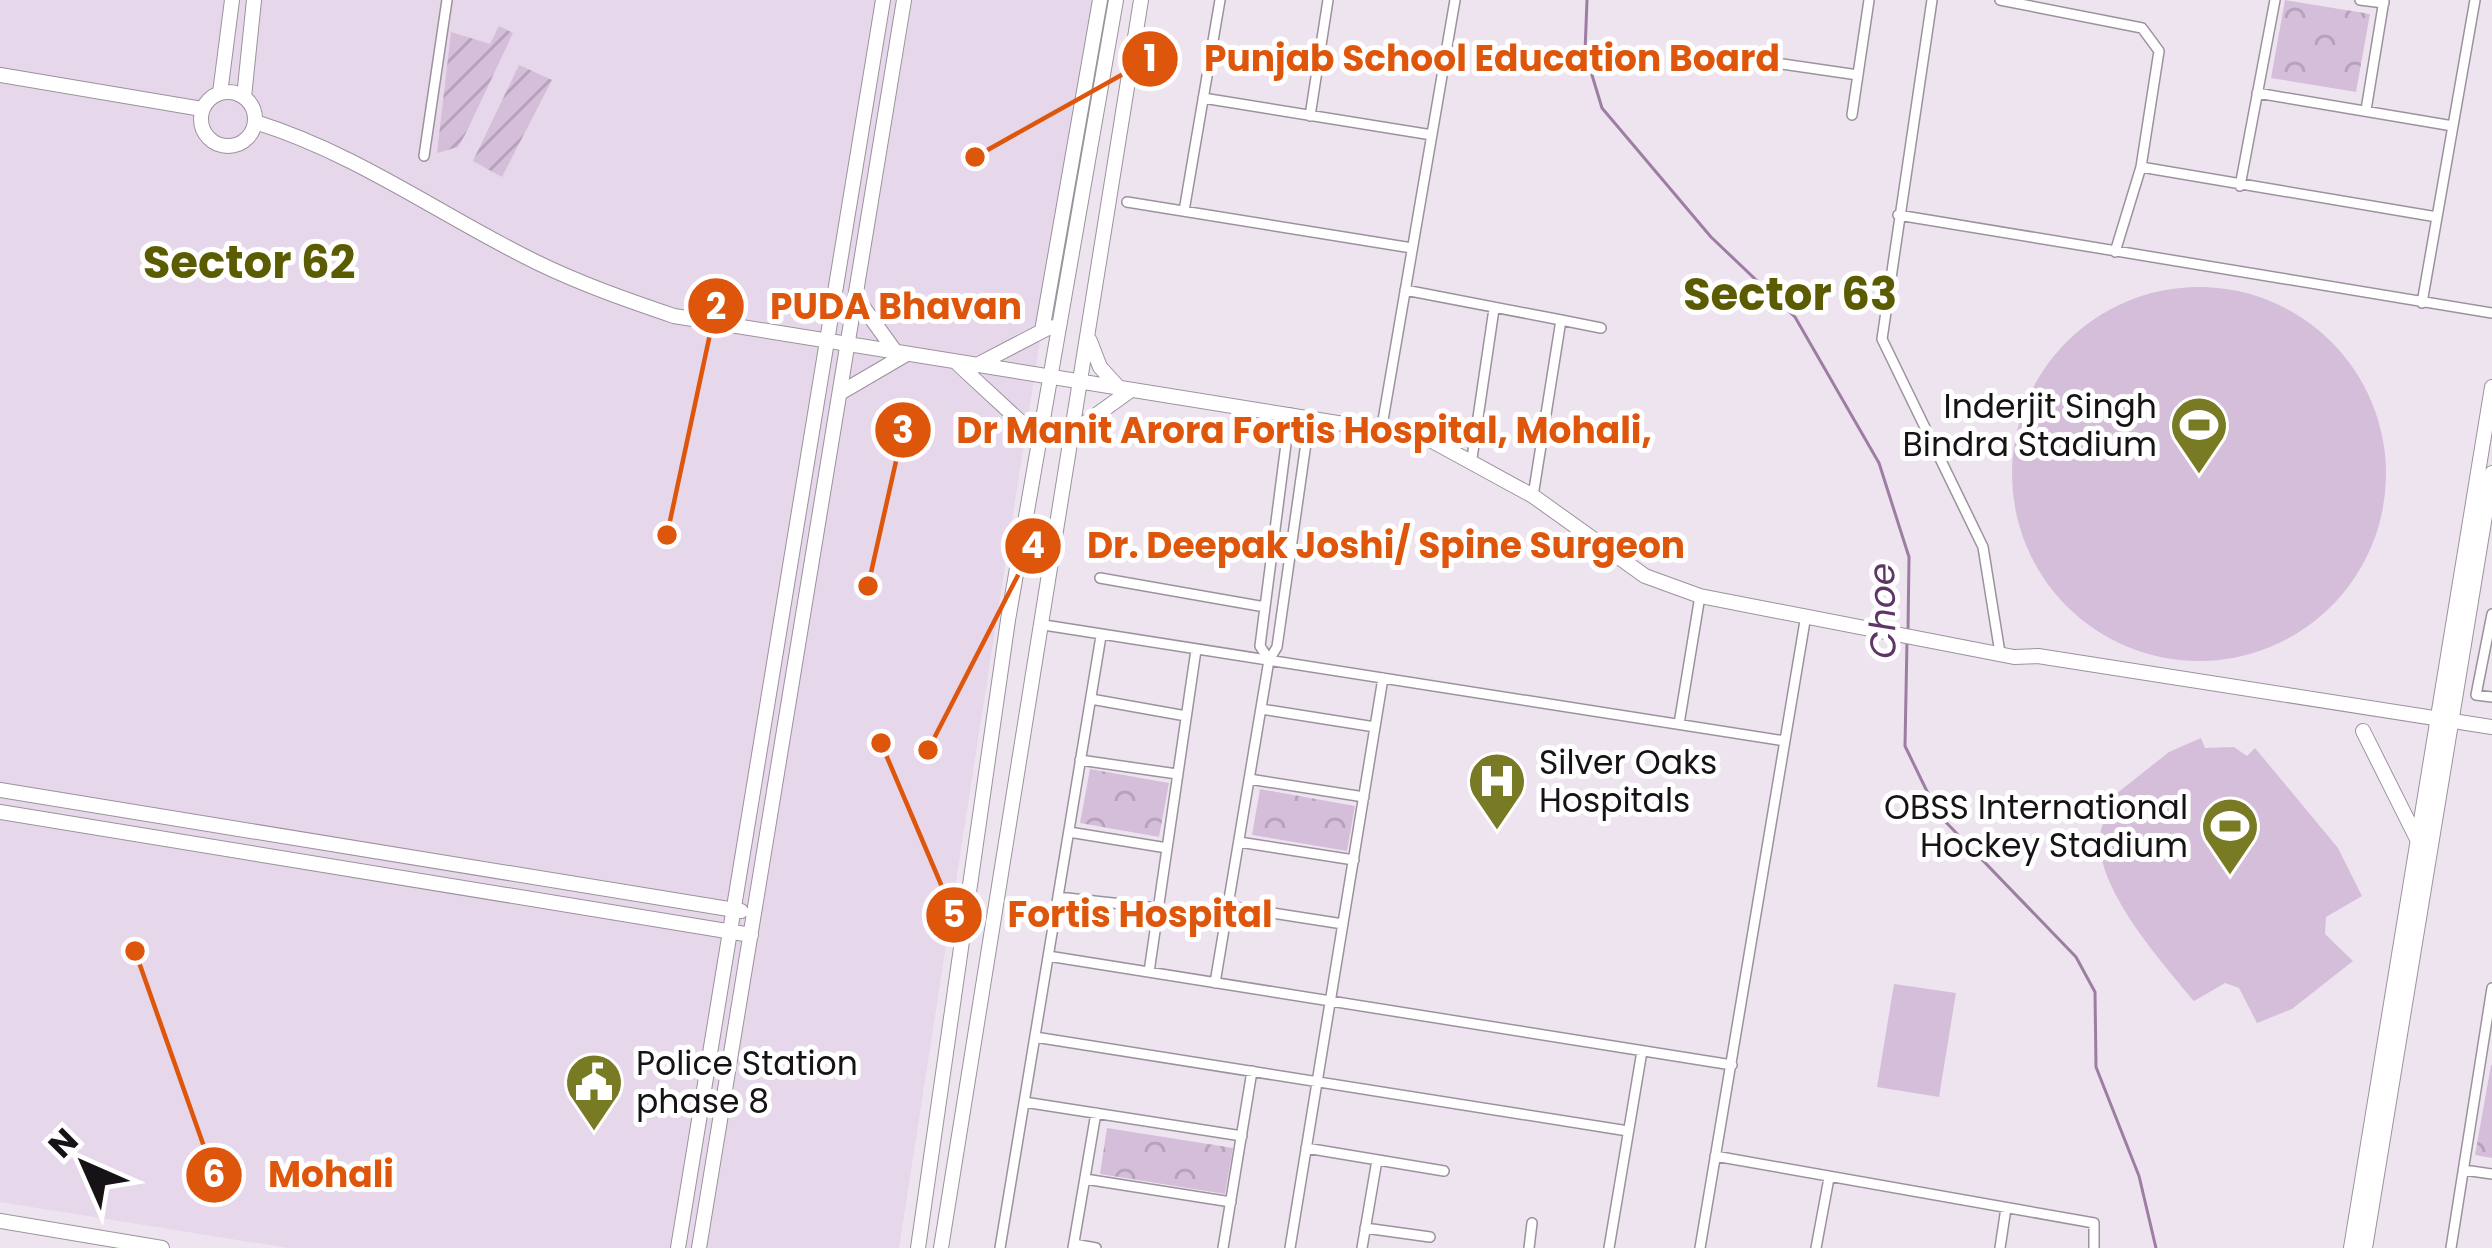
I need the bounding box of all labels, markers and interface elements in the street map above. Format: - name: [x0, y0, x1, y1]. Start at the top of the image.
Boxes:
- callout: Punjab School Education Board: [1120, 23, 1804, 95]
- text: 1: [1143, 33, 1157, 84]
- text: Punjab School Education Board: [1204, 33, 1780, 84]
- district label: Sector 62: [143, 231, 355, 294]
- district label: Sector 63: [1683, 263, 1897, 326]
- callout: PUDA Bhavan: [686, 270, 1046, 342]
- text: 2: [706, 281, 726, 332]
- text: PUDA Bhavan: [770, 281, 1022, 332]
- place label: Inderjit Singh Bindra Stadium: [1903, 383, 2157, 468]
- callout: Dr Manit Arora Fortis Hospital, Mohali,: [873, 394, 1676, 466]
- sports icon: Inderjit Singh Bindra Stadium: [2168, 394, 2230, 476]
- text: 3: [892, 405, 914, 456]
- text: Dr Manit Arora Fortis Hospital, Mohali,: [956, 405, 1652, 456]
- callout: Dr. Deepak Joshi/ Spine Surgeon: [1003, 510, 1709, 582]
- text: 4: [1021, 520, 1045, 571]
- text: Dr. Deepak Joshi/ Spine Surgeon: [1087, 520, 1685, 571]
- water label: Choe: [1856, 562, 1909, 660]
- place label: Silver Oaks Hospitals: [1539, 739, 1717, 824]
- hospital icon: Silver Oaks Hospitals: [1466, 750, 1528, 832]
- place label: OBSS International Hockey Stadium: [1884, 784, 2188, 869]
- sports icon: OBSS International Hockey Stadium: [2199, 795, 2261, 877]
- callout: Fortis Hospital: [924, 879, 1297, 951]
- text: 5: [942, 889, 966, 940]
- text: Fortis Hospital: [1007, 889, 1273, 940]
- place label: Police Station phase 8: [636, 1040, 858, 1125]
- public building icon: Police Station phase 8: [563, 1051, 625, 1133]
- north arrow: [24, 1104, 144, 1224]
- text: N: [38, 1118, 89, 1169]
- callout: Mohali: [184, 1139, 418, 1211]
- text: 6: [203, 1149, 225, 1200]
- text: Mohali: [268, 1149, 394, 1200]

